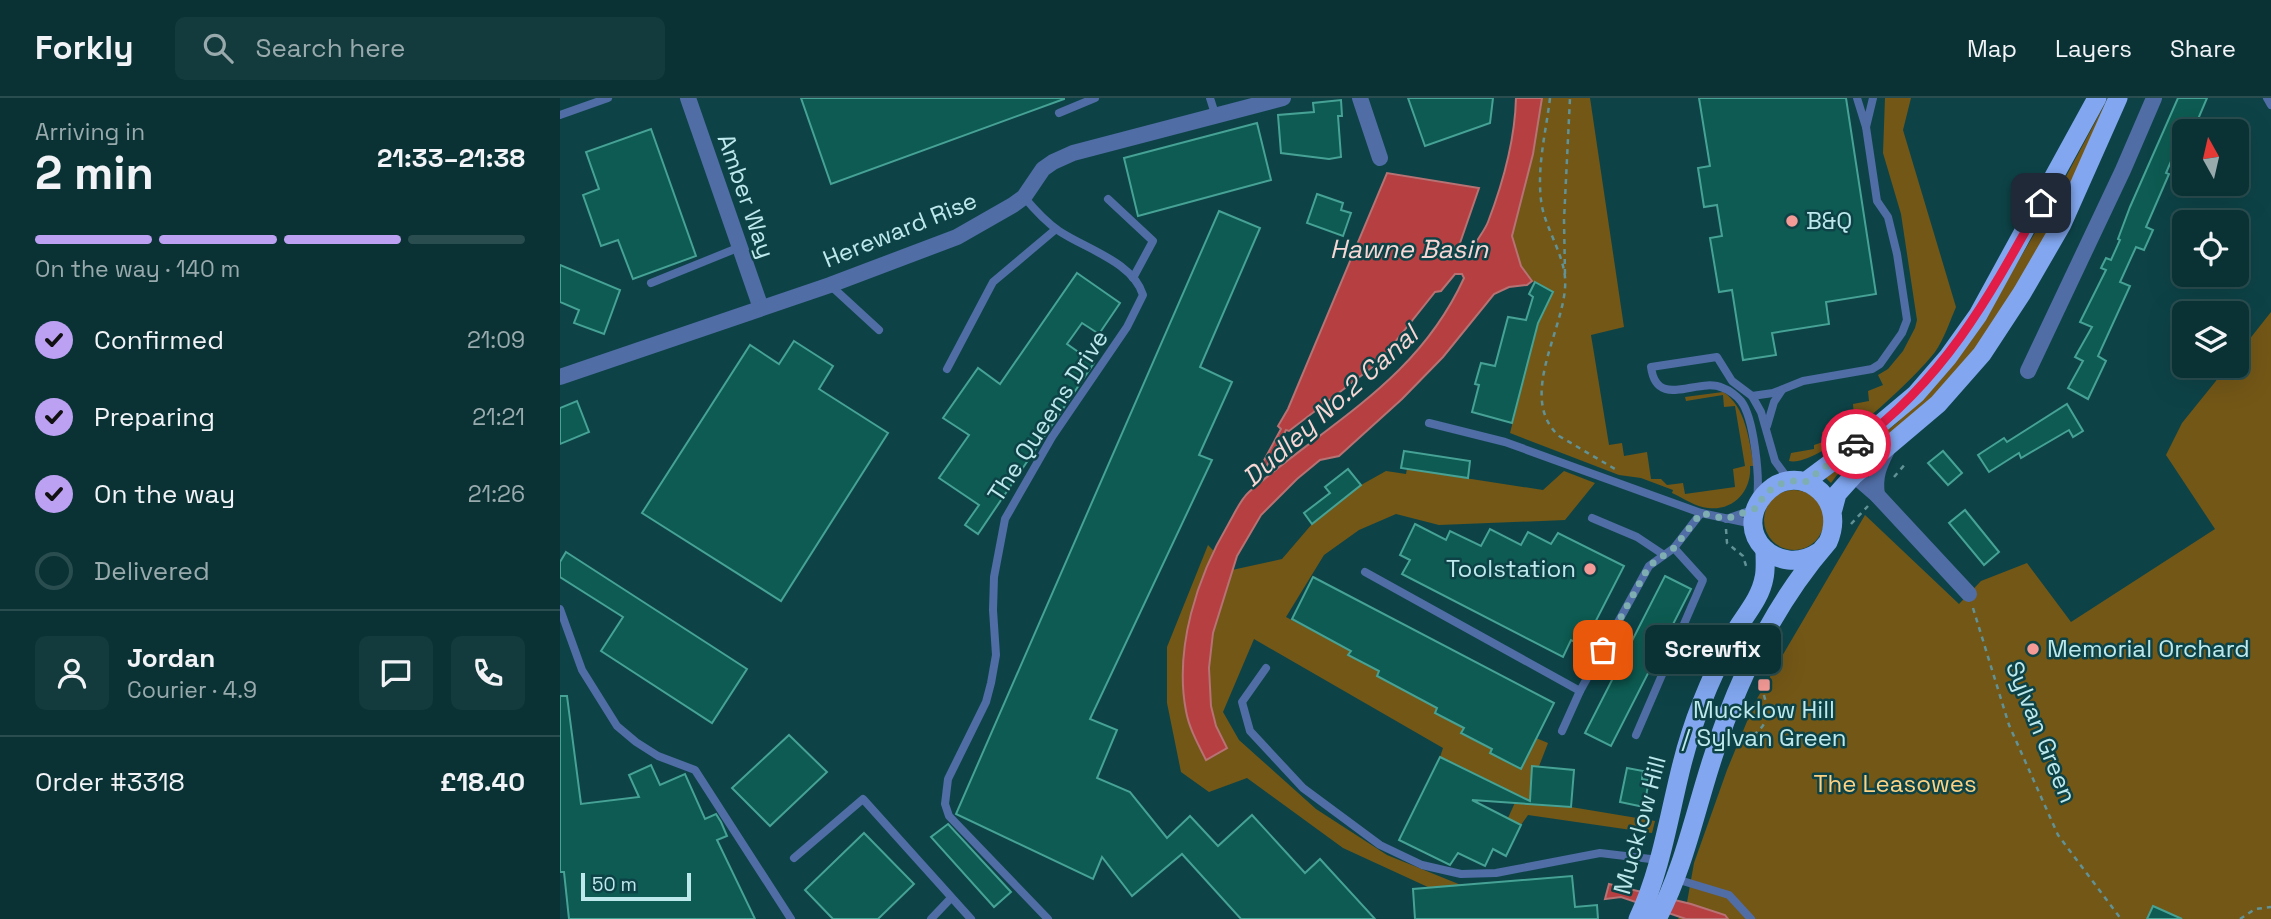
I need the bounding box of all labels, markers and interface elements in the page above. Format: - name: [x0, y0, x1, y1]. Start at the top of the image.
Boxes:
- search box: [175, 17, 665, 80]
- text: Forkly: [35, 27, 133, 69]
- icon: search: [199, 29, 237, 67]
- text: Search here: [255, 31, 405, 65]
- text: Map: [1967, 33, 2017, 64]
- text: Layers: [2055, 33, 2132, 64]
- text: Share: [2170, 33, 2236, 64]
- text: Arriving in: [35, 117, 145, 147]
- north arrow: [2172, 119, 2249, 196]
- map controls: [2172, 119, 2249, 378]
- street label: Amber Way: [711, 130, 782, 262]
- text: 21:33–21:38: [377, 141, 525, 175]
- text: 2 min: [35, 144, 154, 202]
- pin: [2011, 173, 2071, 233]
- icon: home: [2022, 184, 2060, 222]
- street label: Hereward Rise: [818, 185, 981, 275]
- place label: B&Q: [1806, 205, 1852, 236]
- button: locate: [2172, 210, 2249, 287]
- marker: B&Q: [1784, 213, 1800, 229]
- water label: Hawne Basin: [1330, 232, 1489, 266]
- text: On the way · 140 m: [35, 254, 240, 284]
- button: layers: [2172, 301, 2249, 378]
- water label: Dudley No.2 Canal: [1235, 316, 1427, 494]
- icon: check: [35, 321, 73, 359]
- text: Confirmed: [94, 323, 224, 357]
- street label: The Queens Drive: [980, 324, 1115, 508]
- text: 21:09: [467, 325, 525, 355]
- icon: check: [35, 398, 73, 436]
- text: Preparing: [94, 400, 215, 434]
- text: 21:21: [472, 402, 525, 432]
- courier: [1821, 409, 1891, 479]
- icon: car: [1837, 425, 1875, 463]
- icon: check: [35, 475, 73, 513]
- text: On the way: [94, 477, 235, 511]
- text: 21:26: [468, 479, 525, 509]
- place label: Toolstation: [1446, 553, 1576, 584]
- text: Delivered: [94, 554, 210, 588]
- marker: Toolstation: [1582, 561, 1598, 577]
- pin: [1573, 620, 1633, 680]
- callout: Screwfix: [1645, 626, 1782, 674]
- icon: bag: [1584, 631, 1622, 669]
- place label: Memorial Orchard: [2047, 633, 2250, 664]
- text: Screwfix: [1665, 634, 1761, 664]
- button: person: [35, 636, 109, 710]
- button: chat: [359, 636, 433, 710]
- button: phone: [451, 636, 525, 710]
- text: Jordan: [127, 641, 215, 675]
- marker: Memorial Orchard: [2025, 641, 2041, 657]
- street label: Sylvan Green: [1999, 656, 2084, 807]
- text: Courier · 4.9: [127, 675, 257, 705]
- marker: Mucklow Hill / Sylvan Green: [1756, 677, 1772, 693]
- place label: Mucklow Hill / Sylvan Green: [1681, 694, 1847, 753]
- street label: Mucklow Hill: [1606, 752, 1673, 897]
- text: Order #3318: [35, 765, 185, 799]
- text: £18.40: [440, 765, 525, 799]
- park label: The Leasowes: [1813, 768, 1977, 799]
- scale bar: [581, 870, 691, 902]
- text: 50 m: [592, 872, 637, 897]

